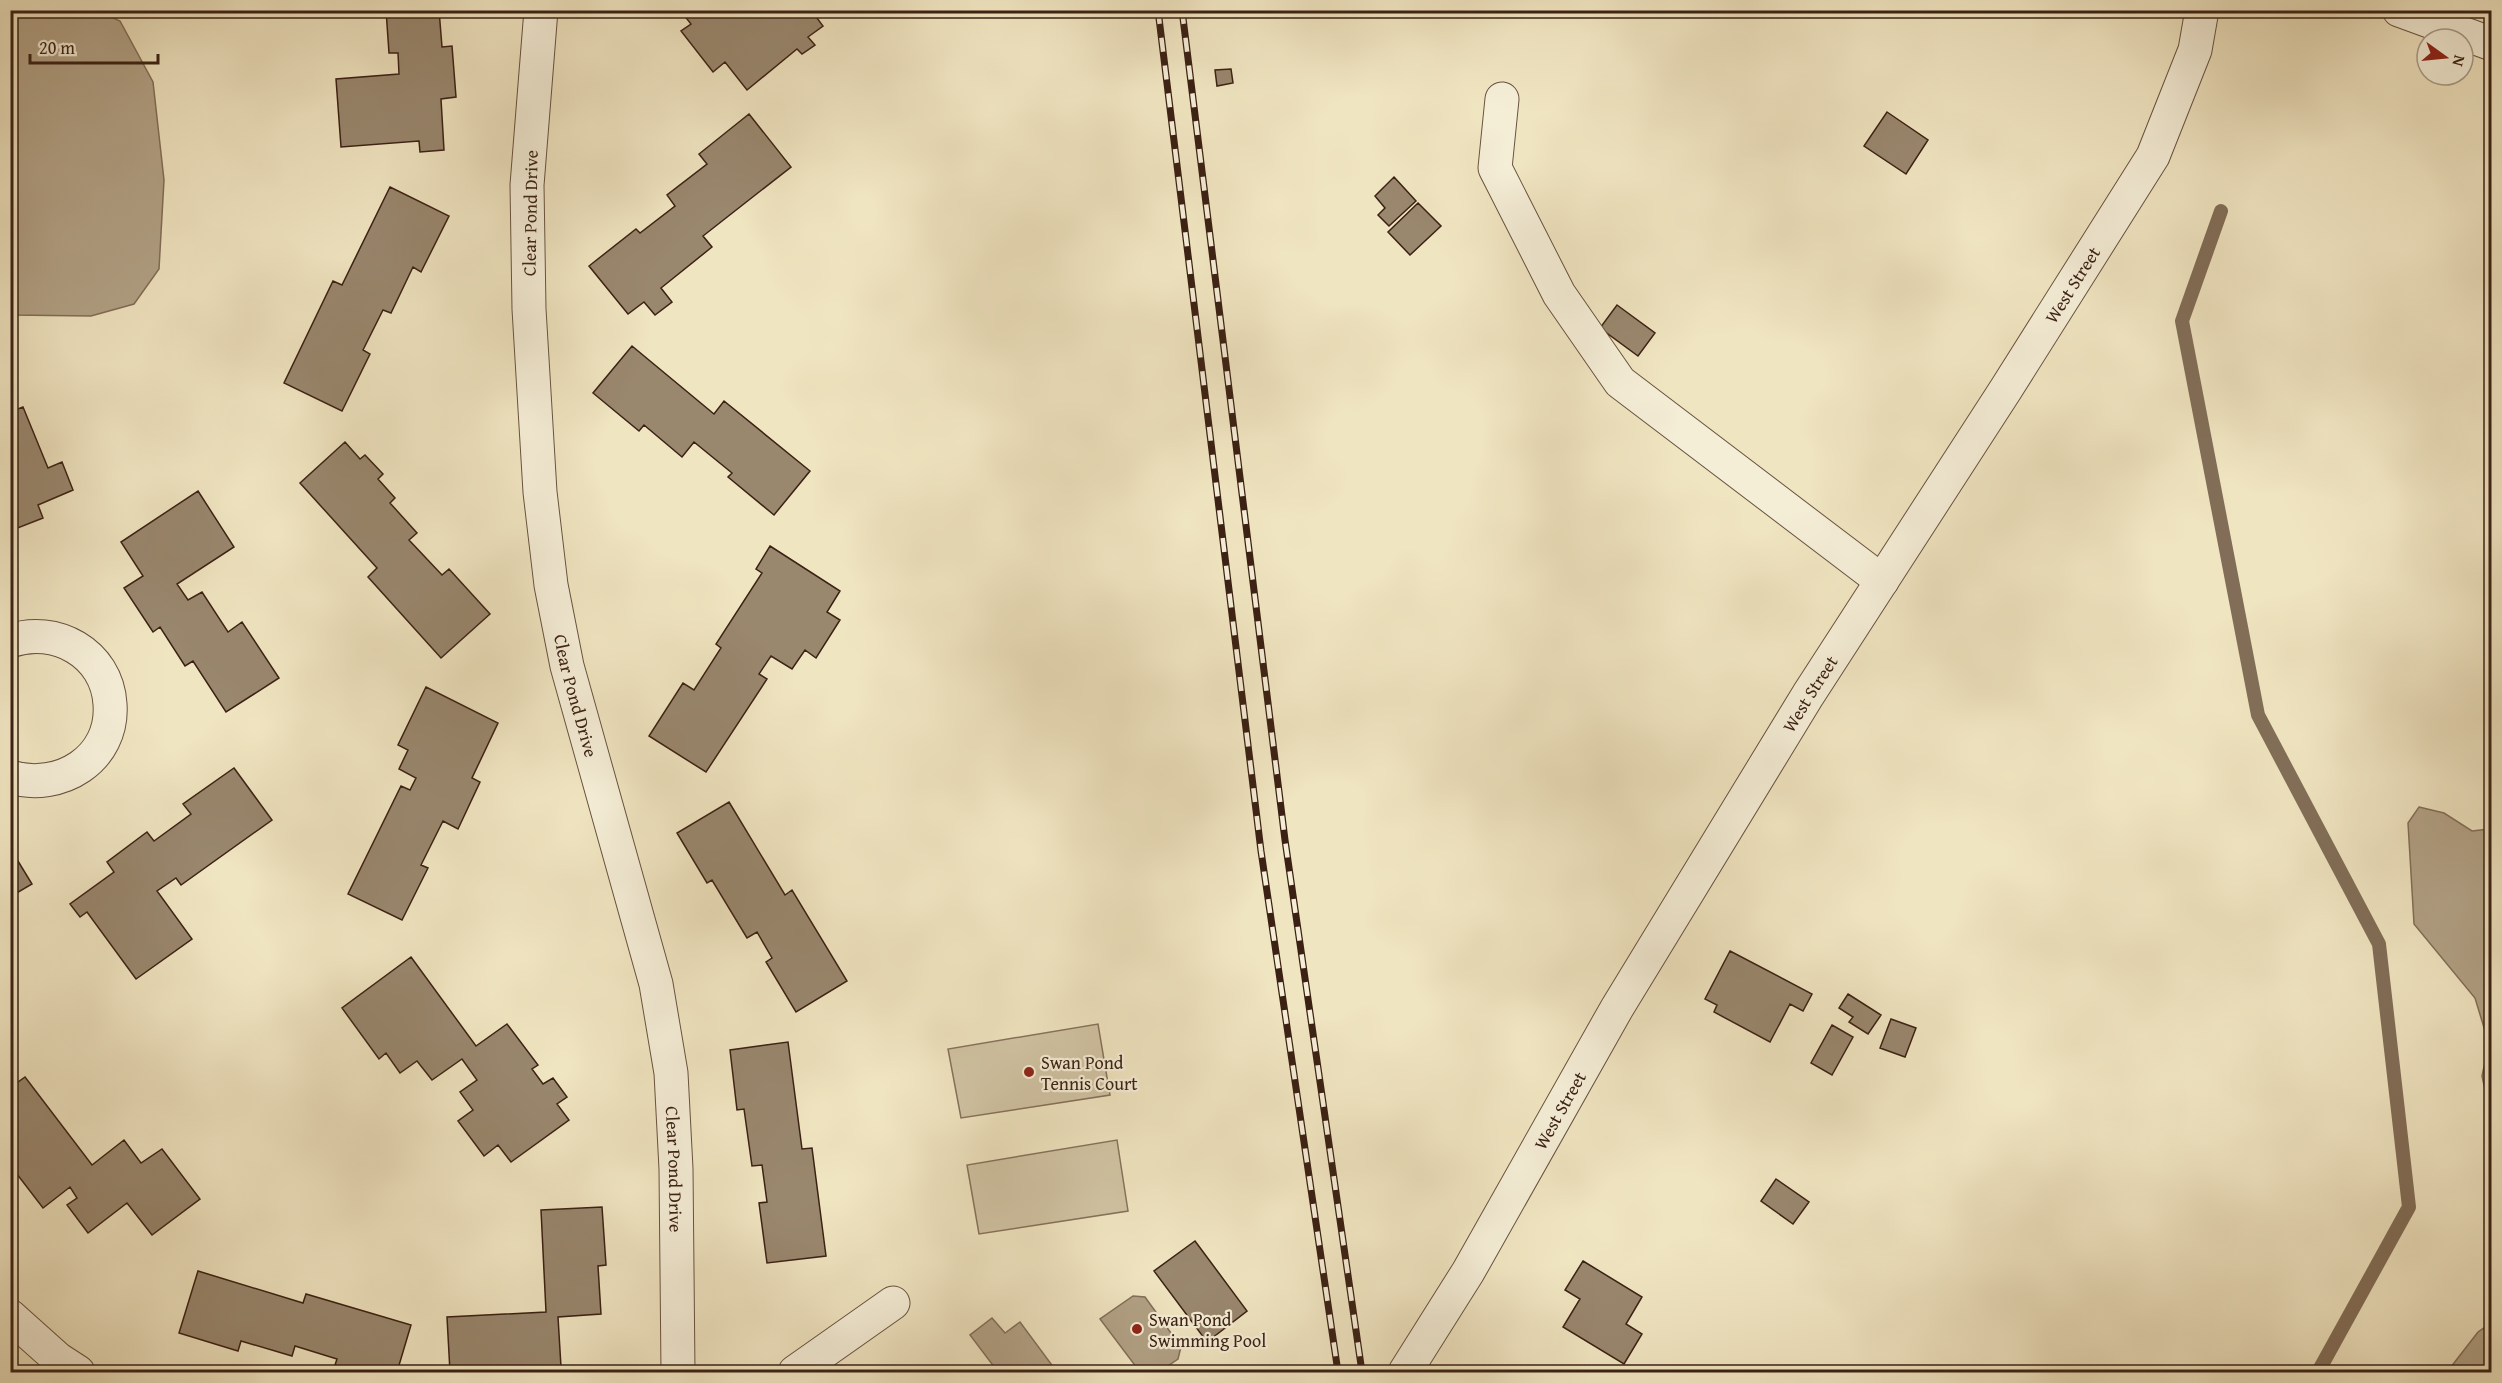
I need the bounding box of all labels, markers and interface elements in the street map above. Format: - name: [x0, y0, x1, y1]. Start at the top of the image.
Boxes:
- scale bar: [30, 27, 158, 65]
- north arrow: [2415, 27, 2475, 87]
- text: 20 m: [39, 34, 75, 61]
- text: N: [2446, 53, 2472, 69]
- street label: Clear Pond Drive: [515, 150, 545, 276]
- street label: West Street: [2038, 240, 2107, 328]
- street label: Clear Pond Drive: [548, 632, 605, 760]
- street label: West Street: [1775, 649, 1844, 737]
- place label: Swan Pond Tennis Court: [1041, 1049, 1138, 1097]
- marker: Swan Pond Tennis Court: [1022, 1065, 1036, 1079]
- street label: West Street: [1526, 1065, 1593, 1154]
- street label: Clear Pond Drive: [659, 1106, 690, 1233]
- place label: Swan Pond Swimming Pool: [1149, 1306, 1266, 1354]
- marker: Swan Pond Swimming Pool: [1130, 1322, 1144, 1336]

